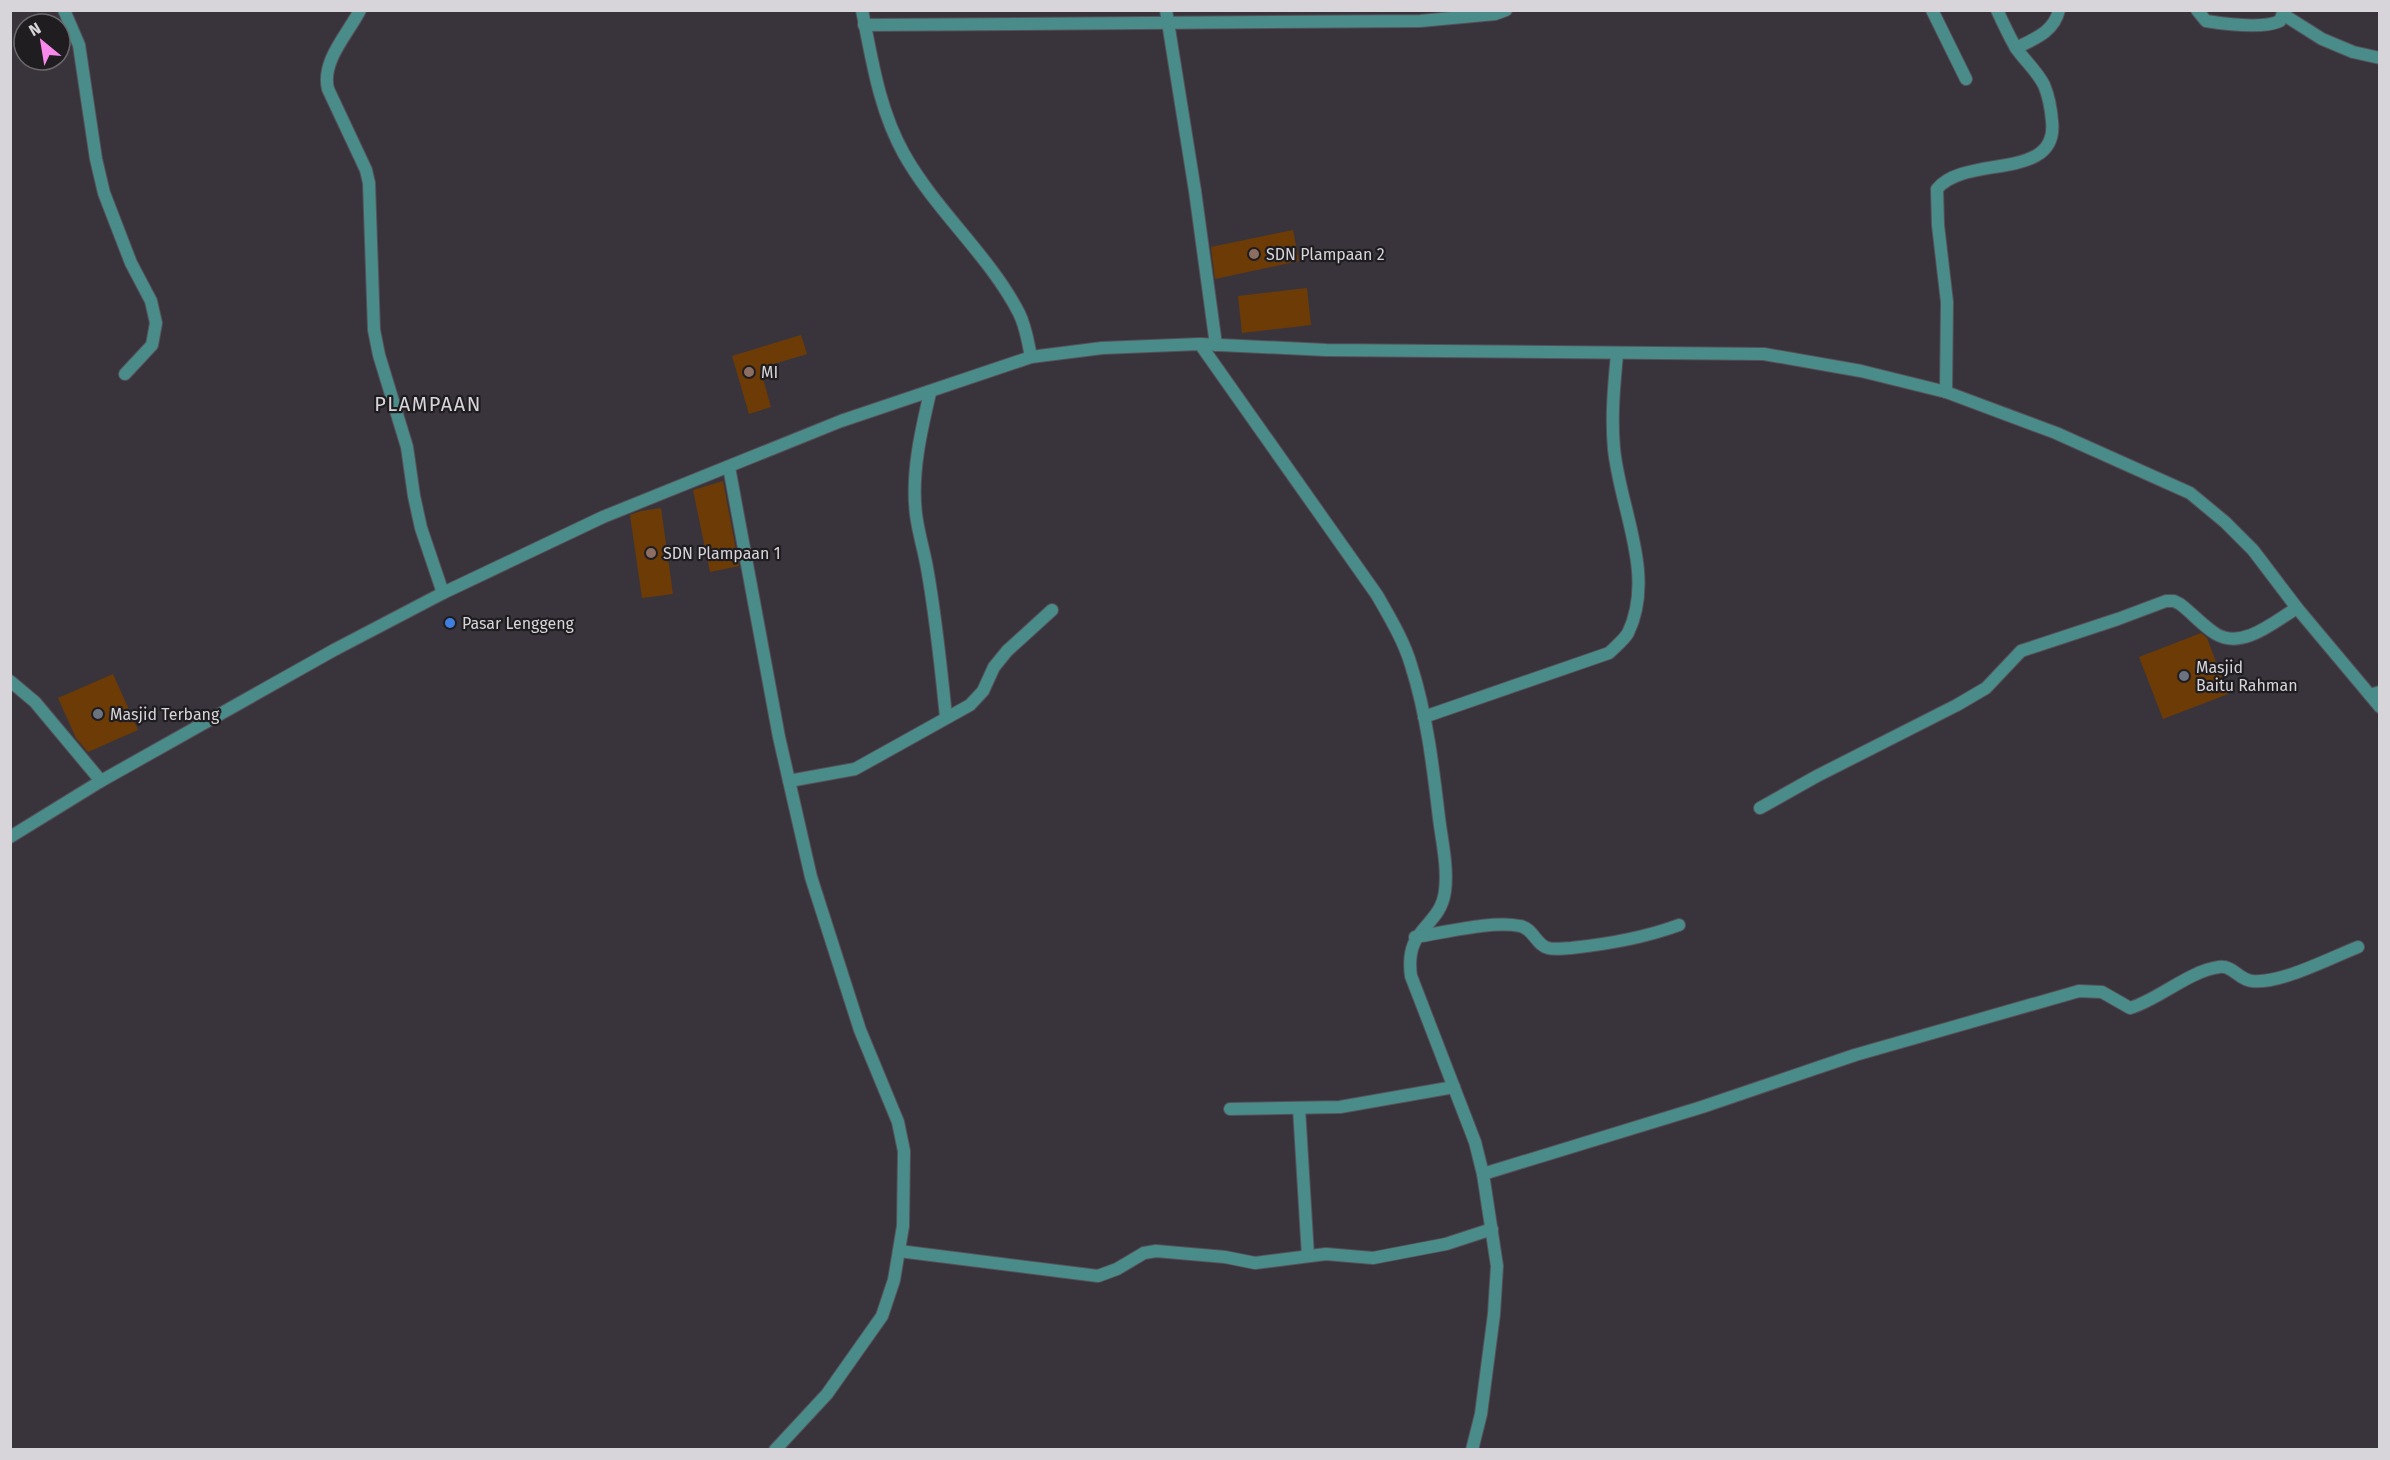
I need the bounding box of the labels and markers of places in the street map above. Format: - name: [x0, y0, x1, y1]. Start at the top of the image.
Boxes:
- place label: SDN Plampaan 2: [1266, 245, 1385, 264]
- marker: SDN Plampaan 2: [1247, 247, 1261, 261]
- place label: MI: [761, 363, 778, 382]
- marker: MI: [742, 365, 756, 379]
- place label: SDN Plampaan 1: [663, 544, 781, 563]
- marker: SDN Plampaan 1: [644, 546, 658, 560]
- place label: Pasar Lenggeng: [462, 614, 575, 633]
- marker: Pasar Lenggeng: [443, 616, 457, 630]
- place label: Masjid Baitu Rahman: [2196, 658, 2298, 695]
- marker: Masjid Baitu Rahman: [2177, 669, 2191, 683]
- place label: Masjid Terbang: [110, 705, 220, 724]
- marker: Masjid Terbang: [91, 707, 105, 721]

